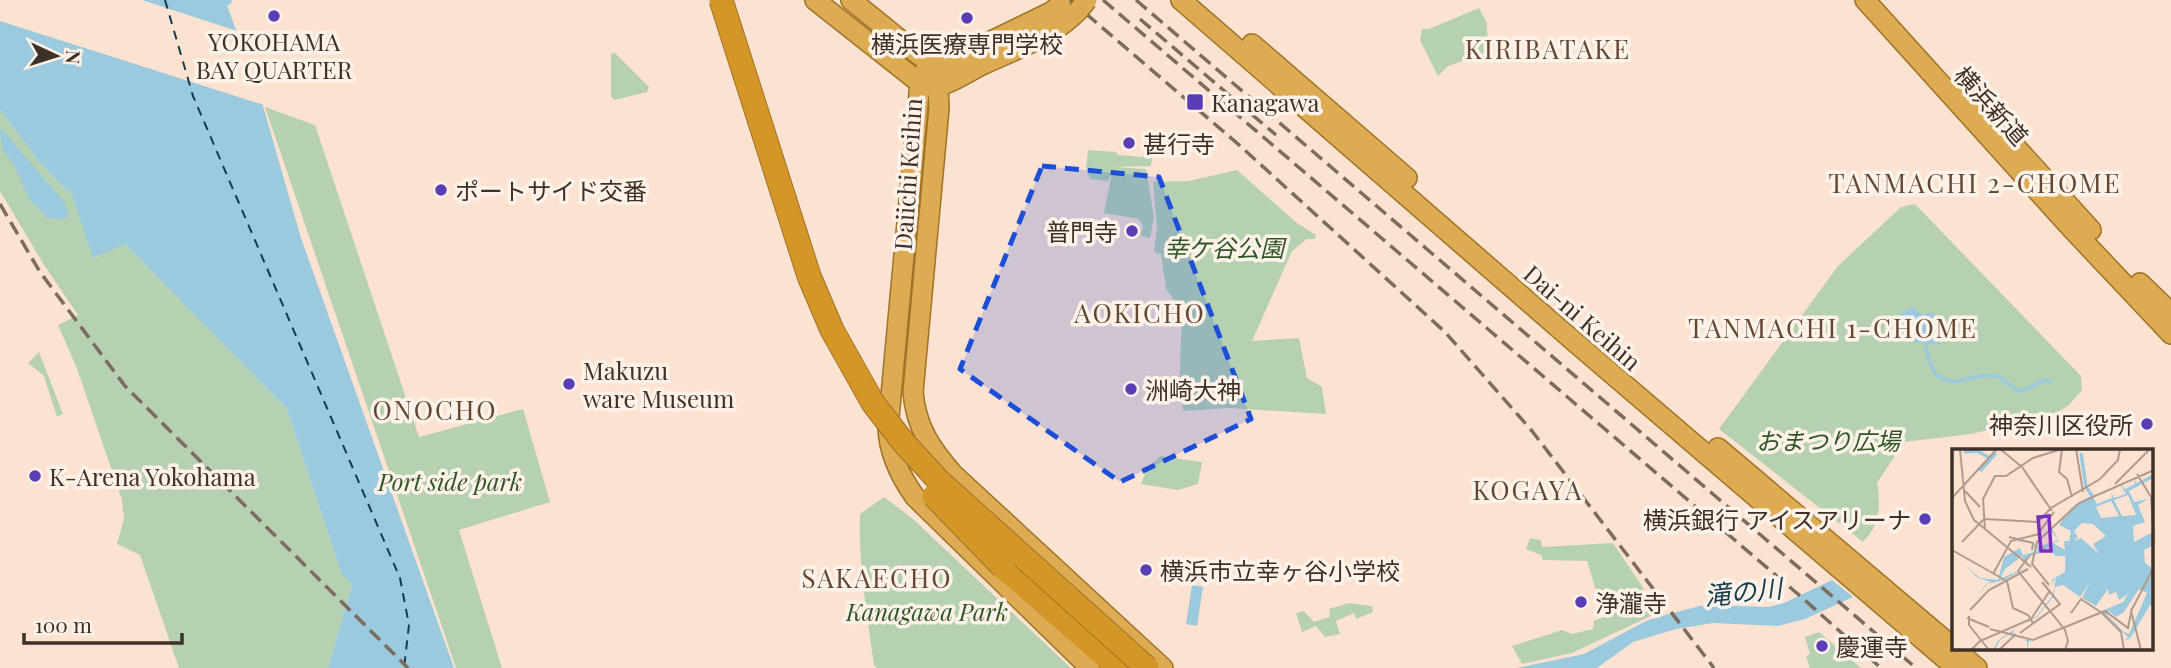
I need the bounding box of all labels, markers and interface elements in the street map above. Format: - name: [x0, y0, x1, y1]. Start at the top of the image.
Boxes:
- marker: YOKOHAMA BAY QUARTER: [266, 8, 282, 24]
- marker: 横浜医療専門学校: [959, 10, 975, 26]
- north arrow: [21, 21, 91, 91]
- place label: YOKOHAMA BAY QUARTER: [196, 25, 353, 85]
- place label: 横浜医療専門学校: [871, 27, 1063, 59]
- district label: KIRIBATAKE: [1465, 31, 1631, 66]
- text: N: [60, 50, 87, 65]
- street label: 横浜新道: [1948, 59, 2036, 151]
- place label: Kanagawa: [1211, 86, 1320, 118]
- marker: Kanagawa: [1185, 92, 1205, 112]
- street label: Daiichi Keihin: [886, 97, 928, 251]
- place label: 甚行寺: [1143, 127, 1215, 159]
- marker: 甚行寺: [1121, 135, 1137, 151]
- district label: TANMACHI 2-CHOME: [1828, 165, 2122, 200]
- place label: ポートサイド交番: [455, 174, 647, 206]
- marker: ポートサイド交番: [433, 182, 449, 198]
- place label: 普門寺: [1046, 215, 1118, 247]
- marker: 普門寺: [1124, 223, 1140, 239]
- park label: 幸ケ谷公園: [1164, 231, 1287, 263]
- street label: Dai-ni Keihin: [1518, 257, 1648, 377]
- district label: AOKICHO: [1073, 295, 1206, 330]
- district label: TANMACHI 1-CHOME: [1688, 310, 1978, 345]
- place label: Makuzu ware Museum: [583, 354, 734, 414]
- place label: 洲崎大神: [1145, 373, 1241, 405]
- marker: Makuzu ware Museum: [561, 376, 577, 392]
- marker: 洲崎大神: [1123, 381, 1139, 397]
- district label: ONOCHO: [372, 392, 498, 427]
- place label: 神奈川区役所: [1989, 408, 2133, 440]
- marker: 神奈川区役所: [2139, 416, 2155, 432]
- park label: おまつり広場: [1756, 424, 1903, 456]
- inset map: [1952, 449, 2154, 650]
- place label: K-Arena Yokohama: [49, 460, 256, 492]
- park label: Port side park: [377, 465, 522, 497]
- marker: K-Arena Yokohama: [27, 468, 43, 484]
- district label: KOGAYA: [1473, 472, 1583, 507]
- place label: 横浜銀行 アイスアリーナ: [1643, 503, 1911, 535]
- marker: 横浜銀行 アイスアリーナ: [1917, 511, 1933, 527]
- place label: 横浜市立幸ヶ谷小学校: [1160, 554, 1400, 586]
- district label: SAKAECHO: [801, 560, 953, 595]
- marker: 横浜市立幸ヶ谷小学校: [1138, 562, 1154, 578]
- water label: 滝の川: [1702, 569, 1787, 612]
- place label: 浄瀧寺: [1595, 586, 1667, 618]
- marker: 浄瀧寺: [1573, 594, 1589, 610]
- park label: Kanagawa Park: [845, 595, 1008, 627]
- scale bar: [24, 602, 182, 646]
- text: 100 m: [35, 610, 92, 638]
- place label: 慶運寺: [1836, 630, 1908, 662]
- marker: 慶運寺: [1814, 638, 1830, 654]

